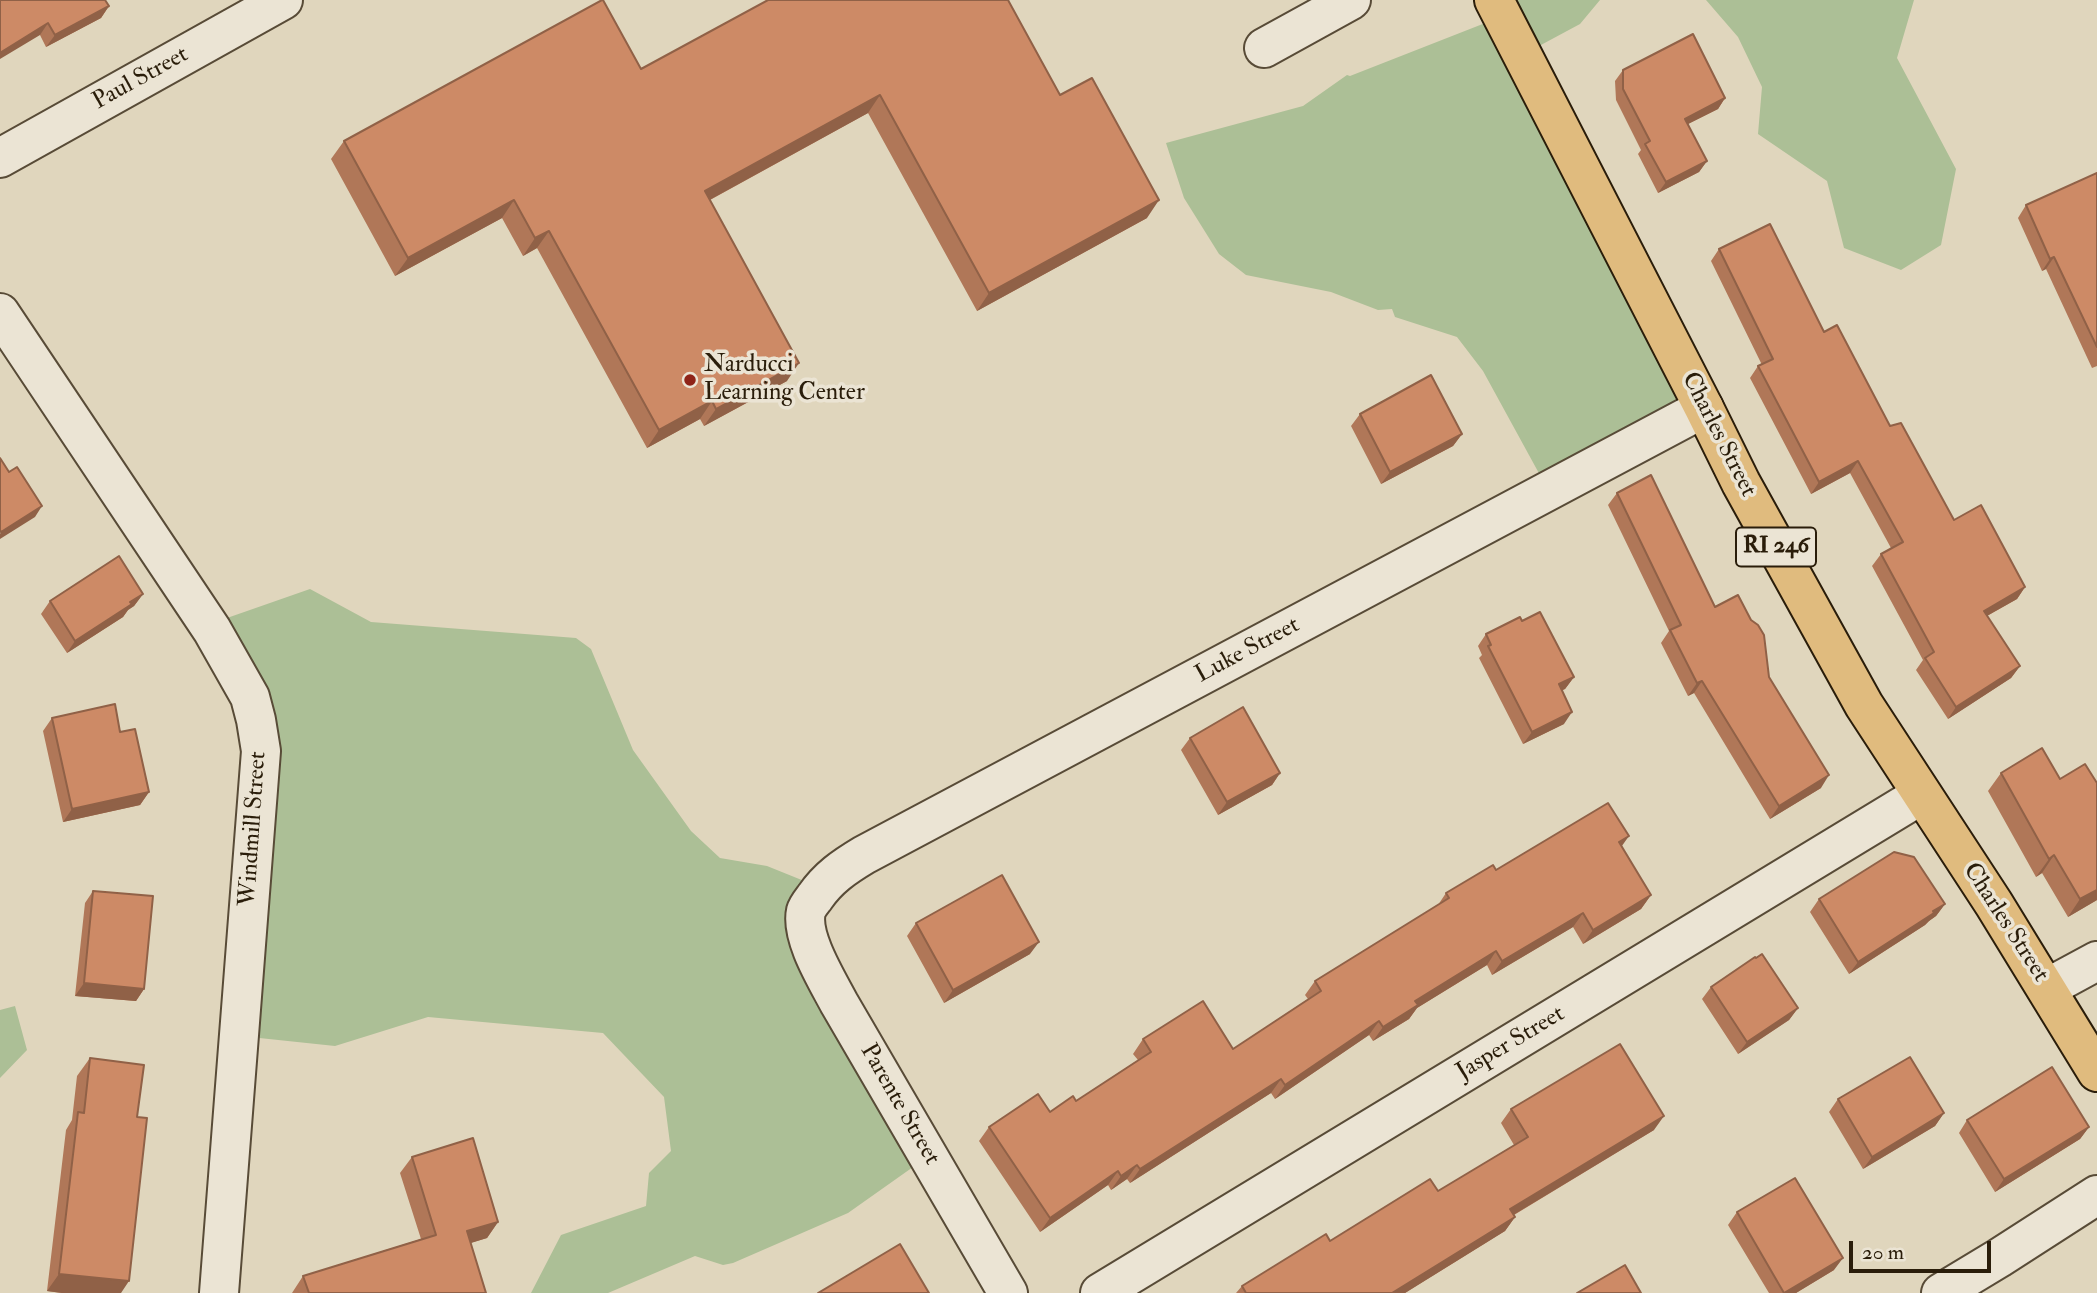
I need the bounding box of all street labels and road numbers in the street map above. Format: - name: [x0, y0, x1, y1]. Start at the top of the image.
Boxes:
- street label: Paul Street: [88, 41, 194, 117]
- street label: Charles Street: [1674, 368, 1762, 502]
- road number: RI 246: [1736, 527, 1816, 566]
- street label: Luke Street: [1191, 612, 1305, 690]
- street label: Windmill Street: [234, 751, 274, 907]
- street label: Charles Street: [1956, 858, 2054, 988]
- street label: Jasper Street: [1452, 1000, 1570, 1088]
- street label: Parente Street: [853, 1039, 945, 1171]

